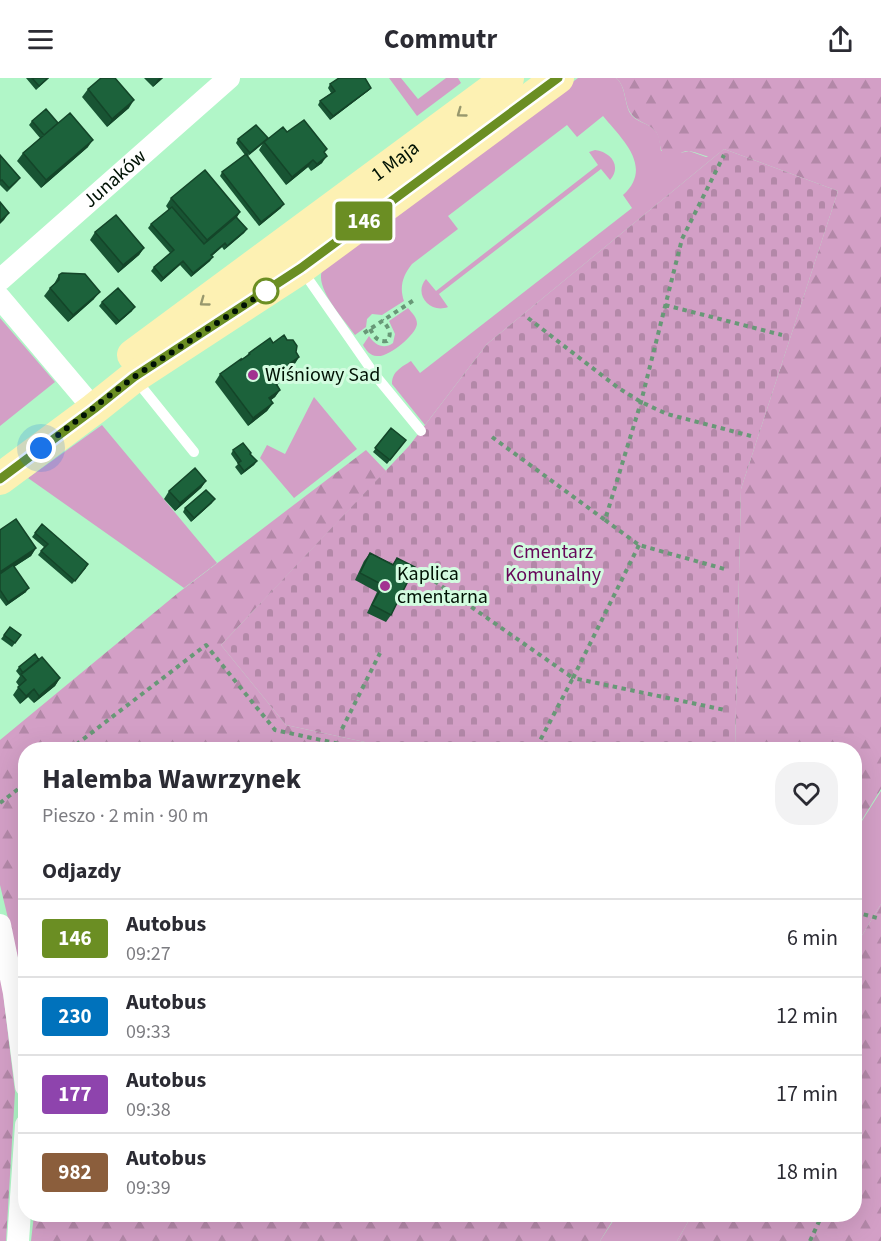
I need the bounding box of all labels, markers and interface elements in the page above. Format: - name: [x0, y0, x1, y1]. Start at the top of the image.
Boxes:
- text: Commutr: [384, 20, 497, 59]
- icon: menu: [24, 23, 57, 56]
- icon: share: [824, 23, 857, 56]
- one-way arrow: [457, 106, 468, 117]
- street label: 1 Maja: [365, 134, 425, 189]
- street label: Junaków: [77, 143, 153, 215]
- line badge: 146: [330, 202, 398, 240]
- text: 146: [347, 206, 381, 236]
- unlabelled marker: [253, 278, 279, 304]
- one-way arrow: [200, 295, 211, 306]
- place label: Wiśniowy Sad: [265, 361, 380, 389]
- marker: Wiśniowy Sad: [246, 368, 260, 382]
- your location: [26, 433, 56, 463]
- park label: Cmentarz Komunalny: [505, 538, 602, 589]
- place label: Kaplica cmentarna: [397, 560, 488, 611]
- marker: Kaplica cmentarna: [378, 579, 392, 593]
- text: Halemba Wawrzynek: [42, 759, 301, 799]
- button: heart: [775, 762, 838, 825]
- text: Pieszo · 2 min · 90 m: [42, 802, 208, 830]
- text: Odjazdy: [42, 855, 121, 887]
- text: Autobus: [126, 908, 206, 940]
- text: 6 min: [787, 922, 838, 954]
- text: 146: [58, 923, 92, 953]
- text: 09:27: [126, 940, 171, 968]
- text: Autobus: [126, 986, 206, 1018]
- text: 12 min: [776, 1000, 838, 1032]
- text: 230: [58, 1001, 92, 1031]
- text: 09:33: [126, 1018, 171, 1046]
- text: Autobus: [126, 1064, 206, 1096]
- text: 17 min: [776, 1078, 838, 1110]
- text: 177: [58, 1079, 92, 1109]
- text: 09:38: [126, 1096, 171, 1124]
- text: Autobus: [126, 1142, 206, 1174]
- text: 18 min: [776, 1156, 838, 1188]
- text: 982: [58, 1157, 92, 1187]
- text: 09:39: [126, 1174, 171, 1202]

